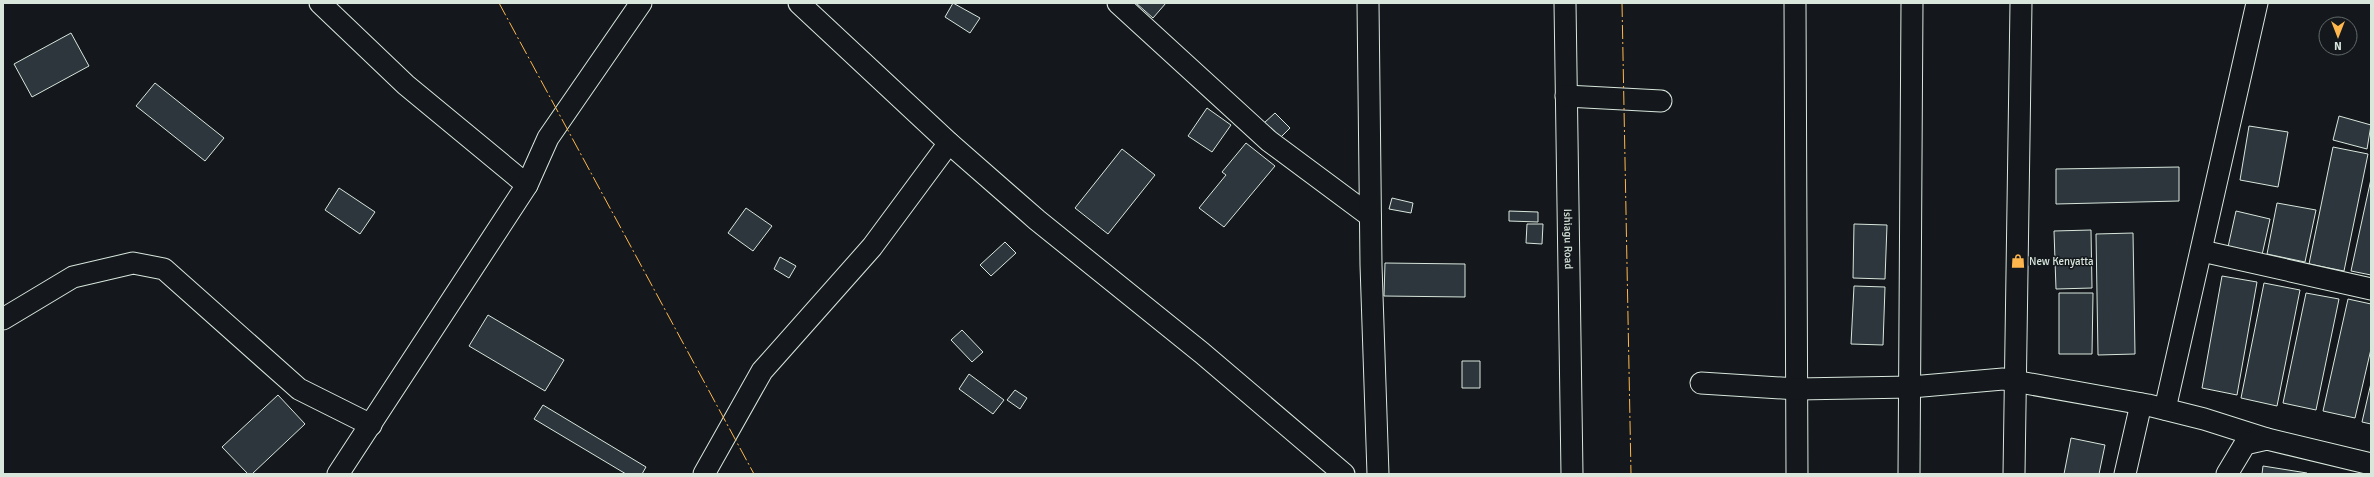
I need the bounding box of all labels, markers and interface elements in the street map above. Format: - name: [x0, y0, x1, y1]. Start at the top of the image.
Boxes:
- north arrow: [2318, 16, 2358, 56]
- text: N: [2334, 39, 2342, 52]
- street label: Ishiagu Road: [1562, 209, 1575, 269]
- shop icon: New Kenyatta: [2010, 253, 2026, 269]
- place label: New Kenyatta: [2029, 255, 2094, 268]

